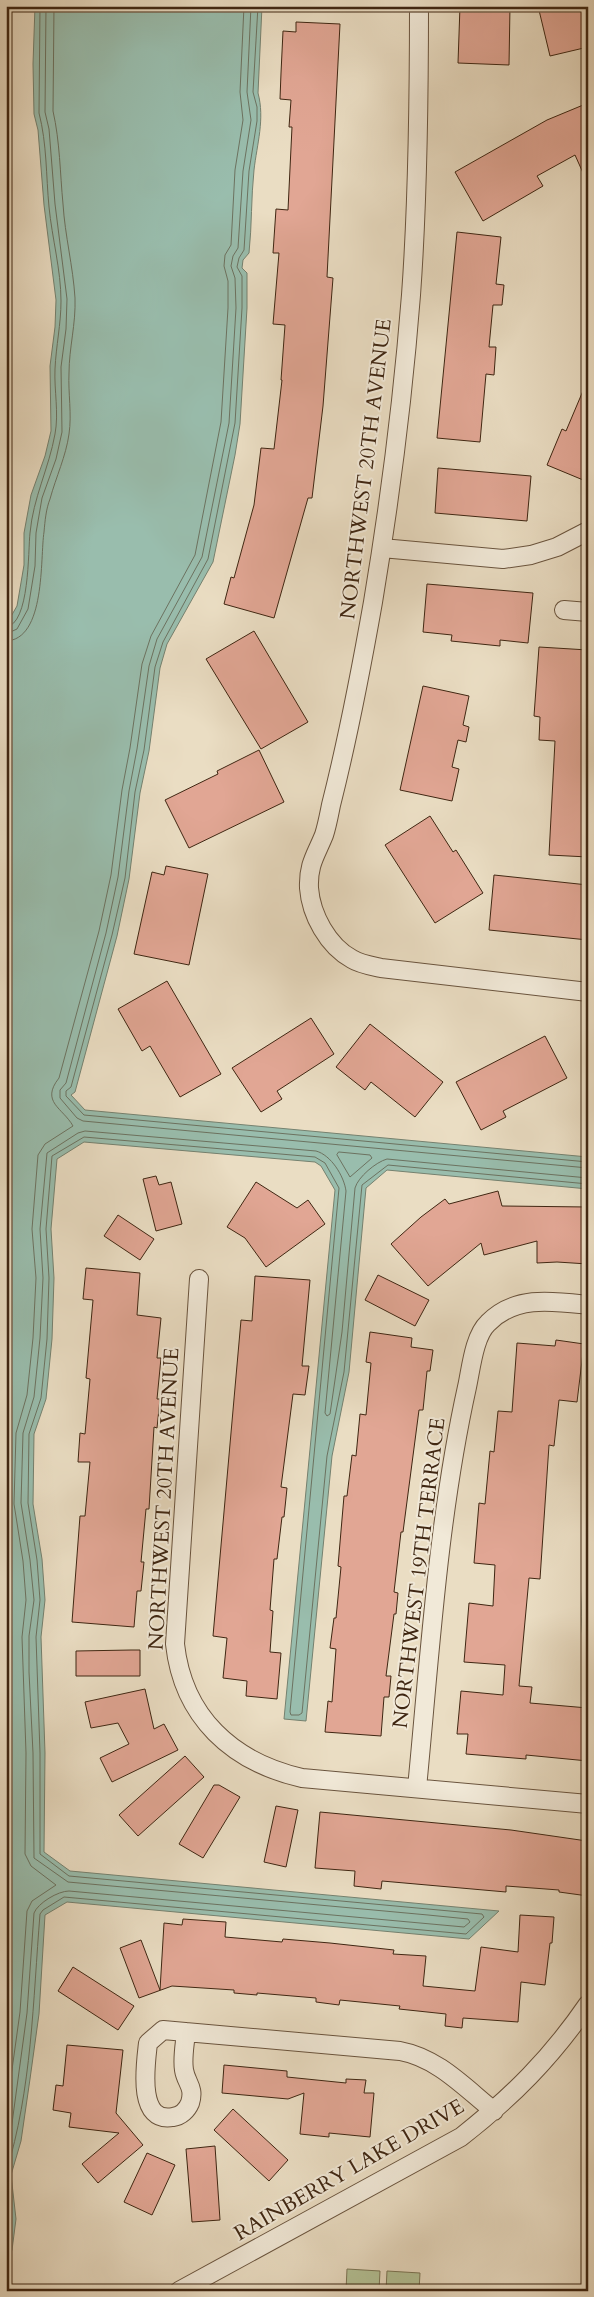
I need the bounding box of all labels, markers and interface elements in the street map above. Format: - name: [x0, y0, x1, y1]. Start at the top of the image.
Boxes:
- street label: NORTHWEST 20TH AVENUE: [333, 317, 399, 621]
- street label: NORTHWEST 20TH AVENUE: [142, 1347, 186, 1651]
- street label: NORTHWEST 19TH TERRACE: [386, 1416, 452, 1730]
- street label: RAINBERRY LAKE DRIVE: [229, 2092, 469, 2248]

